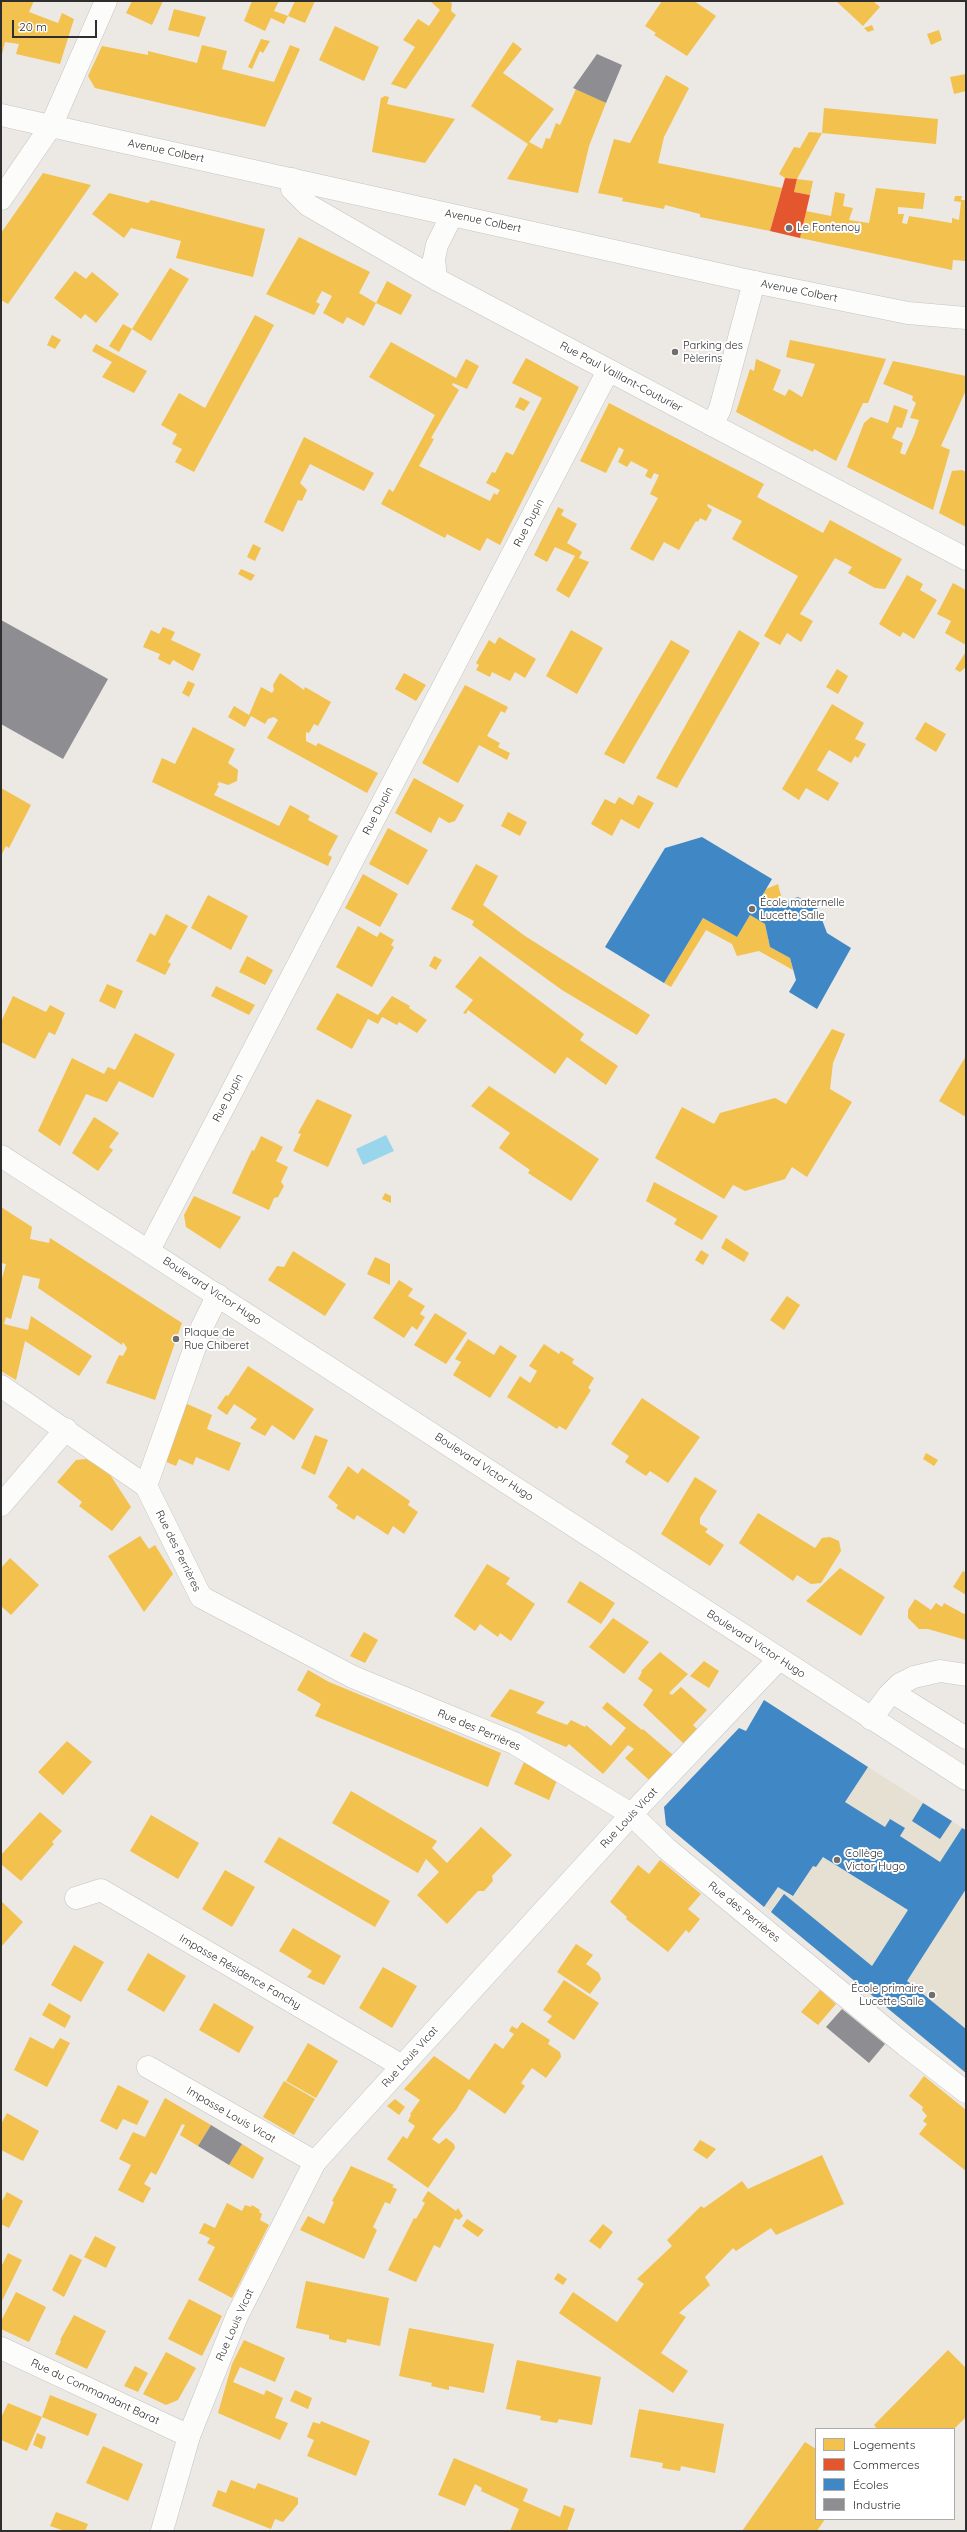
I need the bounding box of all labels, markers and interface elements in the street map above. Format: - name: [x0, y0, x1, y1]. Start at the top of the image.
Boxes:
- scale bar: [14, 12, 99, 38]
- text: 20 m: [19, 19, 47, 34]
- street label: Avenue Colbert: [127, 136, 205, 166]
- street label: Avenue Colbert: [444, 206, 522, 236]
- place label: Le Fontenoy: [797, 221, 860, 235]
- marker: Le Fontenoy: [784, 223, 794, 233]
- street label: Avenue Colbert: [760, 277, 838, 305]
- street label: Rue Paul Vaillant-Couturier: [557, 339, 685, 415]
- place label: Parking des Pèlerins: [683, 339, 743, 365]
- marker: Parking des Pèlerins: [670, 347, 680, 357]
- street label: Rue Dupin: [511, 497, 547, 549]
- street label: Rue Dupin: [360, 785, 396, 837]
- place label: École maternelle Lucette Salle: [760, 896, 845, 922]
- marker: École maternelle Lucette Salle: [747, 904, 757, 914]
- street label: Rue Dupin: [210, 1072, 246, 1124]
- street label: Boulevard Victor Hugo: [160, 1254, 264, 1328]
- place label: Plaque de Rue Chiberet: [184, 1326, 249, 1352]
- marker: Plaque de Rue Chiberet: [171, 1334, 181, 1344]
- street label: Boulevard Victor Hugo: [432, 1430, 536, 1504]
- street label: Rue des Perrières: [153, 1508, 203, 1594]
- street label: Boulevard Victor Hugo: [704, 1607, 808, 1681]
- street label: Rue des Perrières: [436, 1707, 522, 1753]
- street label: Rue Louis Vicat: [598, 1785, 660, 1851]
- place label: Collège Victor Hugo: [845, 1847, 905, 1873]
- marker: Collège Victor Hugo: [832, 1855, 842, 1865]
- street label: Rue des Perrières: [705, 1879, 783, 1945]
- street label: Impasse Résidence Fanchy: [177, 1932, 303, 2012]
- place label: École primaire Lucette Salle: [851, 1982, 924, 2008]
- marker: École primaire Lucette Salle: [927, 1990, 937, 2000]
- street label: Rue Louis Vicat: [379, 2024, 441, 2090]
- street label: Impasse Louis Vicat: [184, 2084, 278, 2146]
- street label: Rue Louis Vicat: [213, 2287, 257, 2363]
- street label: Rue du Commandant Barat: [29, 2356, 161, 2428]
- legend: [815, 2428, 955, 2520]
- text: Logements: [853, 2437, 915, 2452]
- text: Commerces: [853, 2457, 920, 2472]
- text: Écoles: [853, 2477, 888, 2492]
- text: Industrie: [853, 2497, 901, 2512]

